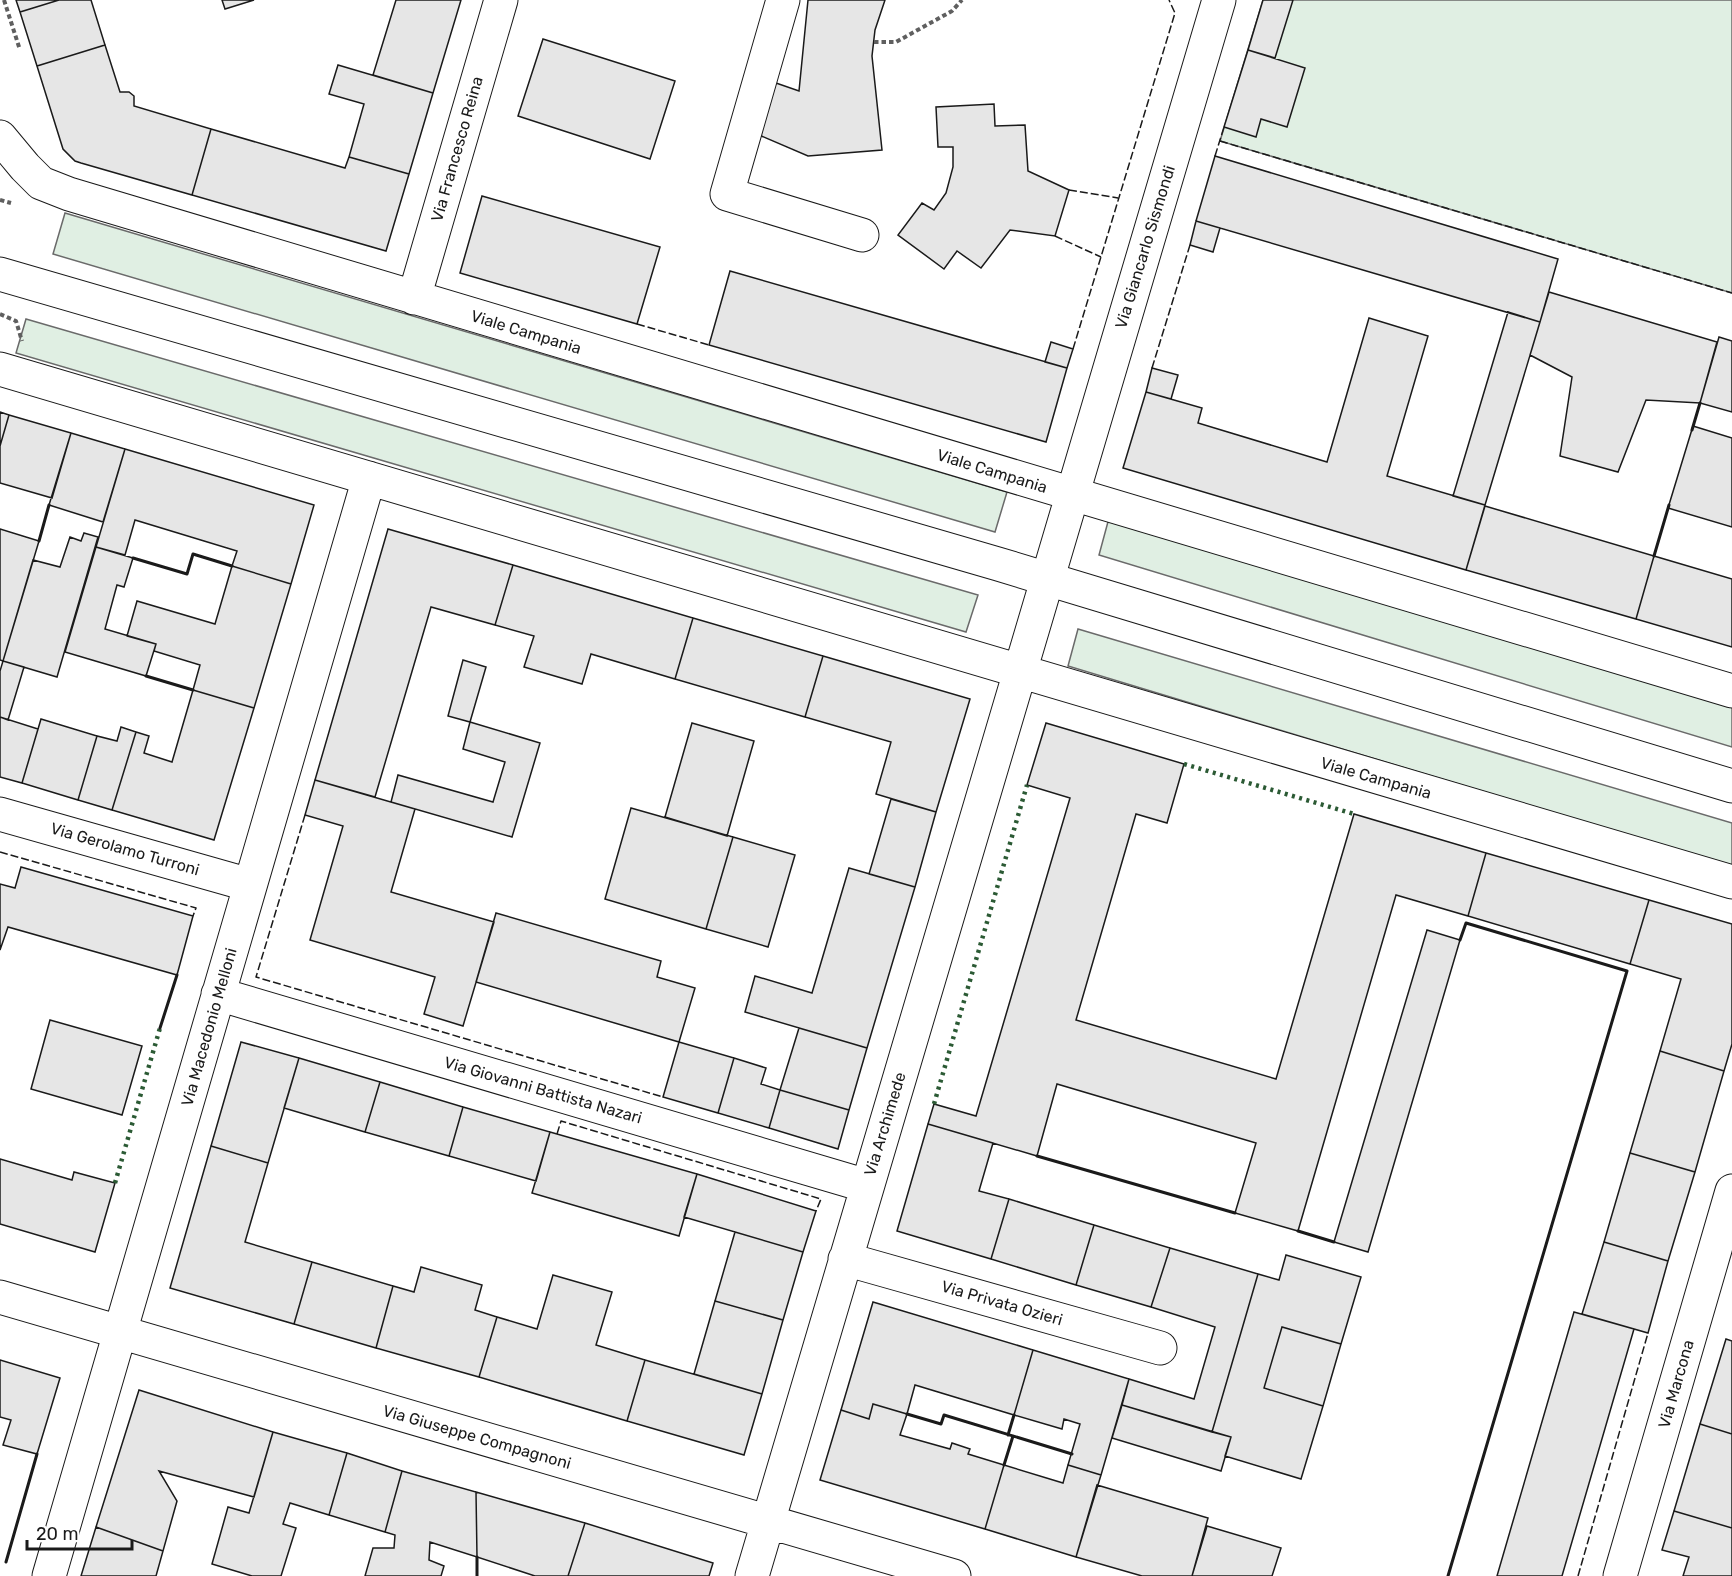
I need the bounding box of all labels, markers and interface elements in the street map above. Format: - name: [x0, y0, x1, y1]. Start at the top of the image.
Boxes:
- street label: Via Francesco Reina: [427, 74, 487, 224]
- street label: Via Giancarlo Sismondi: [1111, 163, 1179, 331]
- street label: Viale Campania: [469, 306, 583, 358]
- street label: Viale Campania: [935, 445, 1049, 497]
- street label: Viale Campania: [1318, 753, 1434, 803]
- street label: Via Gerolamo Turroni: [48, 819, 202, 879]
- street label: Via Macedonio Melloni: [177, 946, 241, 1108]
- street label: Via Giovanni Battista Nazari: [442, 1053, 644, 1127]
- street label: Via Archimede: [860, 1070, 910, 1178]
- street label: Via Privata Ozieri: [939, 1277, 1065, 1329]
- street label: Via Marcona: [1654, 1338, 1698, 1430]
- street label: Via Giuseppe Compagnoni: [381, 1401, 573, 1473]
- scale bar: [27, 1513, 132, 1551]
- text: 20 m: [36, 1523, 78, 1545]

